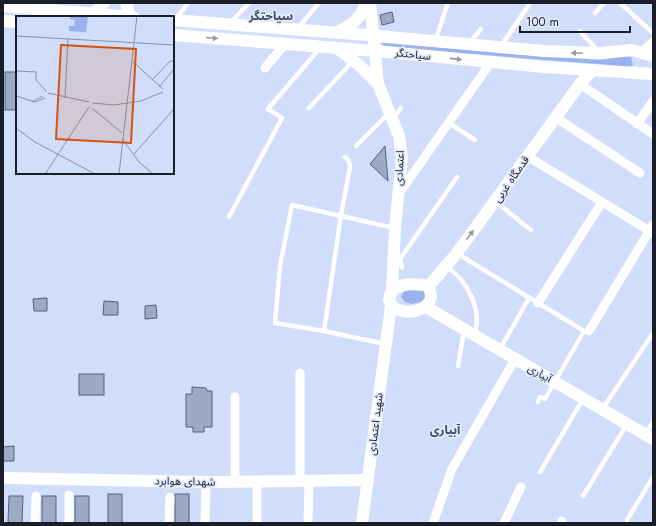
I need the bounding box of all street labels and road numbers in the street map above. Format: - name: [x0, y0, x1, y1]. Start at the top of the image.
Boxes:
- street label: سیاحتگر: [393, 44, 432, 64]
- street label: اعتمادی: [390, 150, 408, 186]
- street label: قدمگاه غربی: [489, 152, 533, 206]
- street label: آبیاری: [525, 360, 556, 387]
- street label: شهید اعتمادی: [363, 391, 387, 456]
- street label: شهدای هوابرد: [155, 472, 216, 490]

